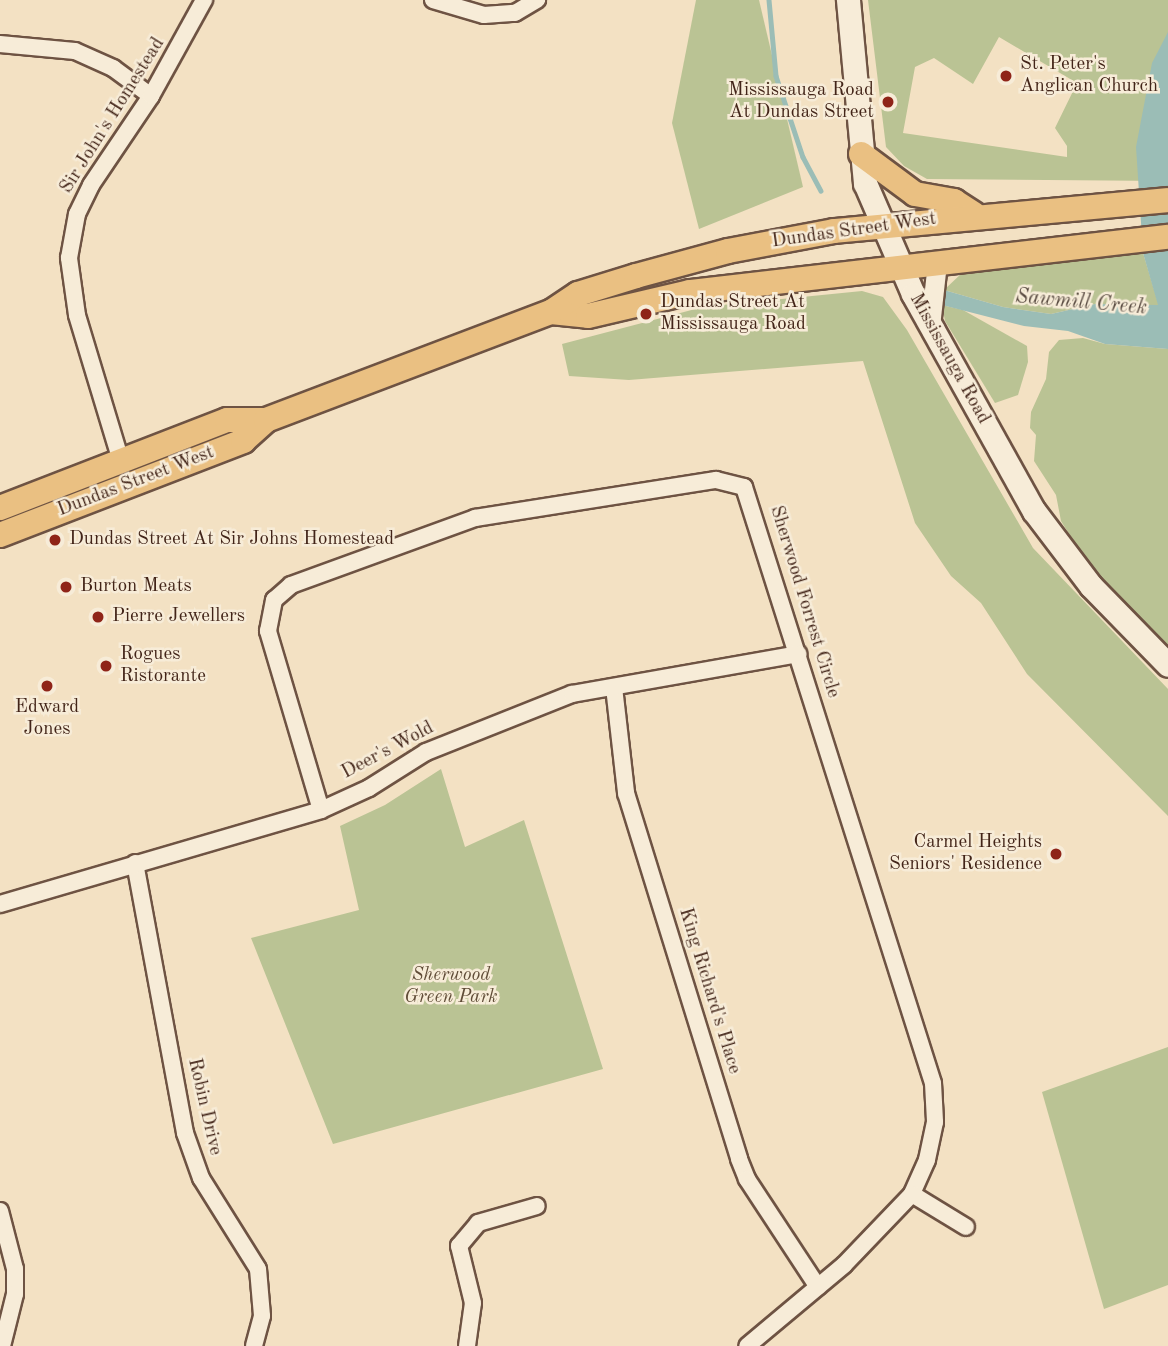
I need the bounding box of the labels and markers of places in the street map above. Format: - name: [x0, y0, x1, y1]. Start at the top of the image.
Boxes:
- place label: St. Peter's Anglican Church: [1020, 54, 1158, 98]
- marker: St. Peter's Anglican Church: [998, 68, 1014, 84]
- place label: Mississauga Road At Dundas Street: [728, 80, 874, 124]
- marker: Mississauga Road At Dundas Street: [880, 94, 896, 110]
- place label: Dundas Street At Mississauga Road: [660, 292, 806, 336]
- marker: Dundas Street At Mississauga Road: [638, 306, 654, 322]
- place label: Dundas Street At Sir Johns Homestead: [69, 529, 394, 551]
- marker: Dundas Street At Sir Johns Homestead: [47, 532, 63, 548]
- place label: Burton Meats: [80, 576, 192, 598]
- marker: Burton Meats: [58, 579, 74, 595]
- place label: Pierre Jewellers: [112, 606, 245, 628]
- marker: Pierre Jewellers: [90, 609, 106, 625]
- place label: Rogues Ristorante: [120, 644, 206, 688]
- marker: Rogues Ristorante: [98, 658, 114, 674]
- marker: Edward Jones: [39, 678, 55, 694]
- place label: Edward Jones: [15, 697, 79, 741]
- place label: Carmel Heights Seniors' Residence: [889, 832, 1042, 876]
- marker: Carmel Heights Seniors' Residence: [1048, 846, 1064, 862]

